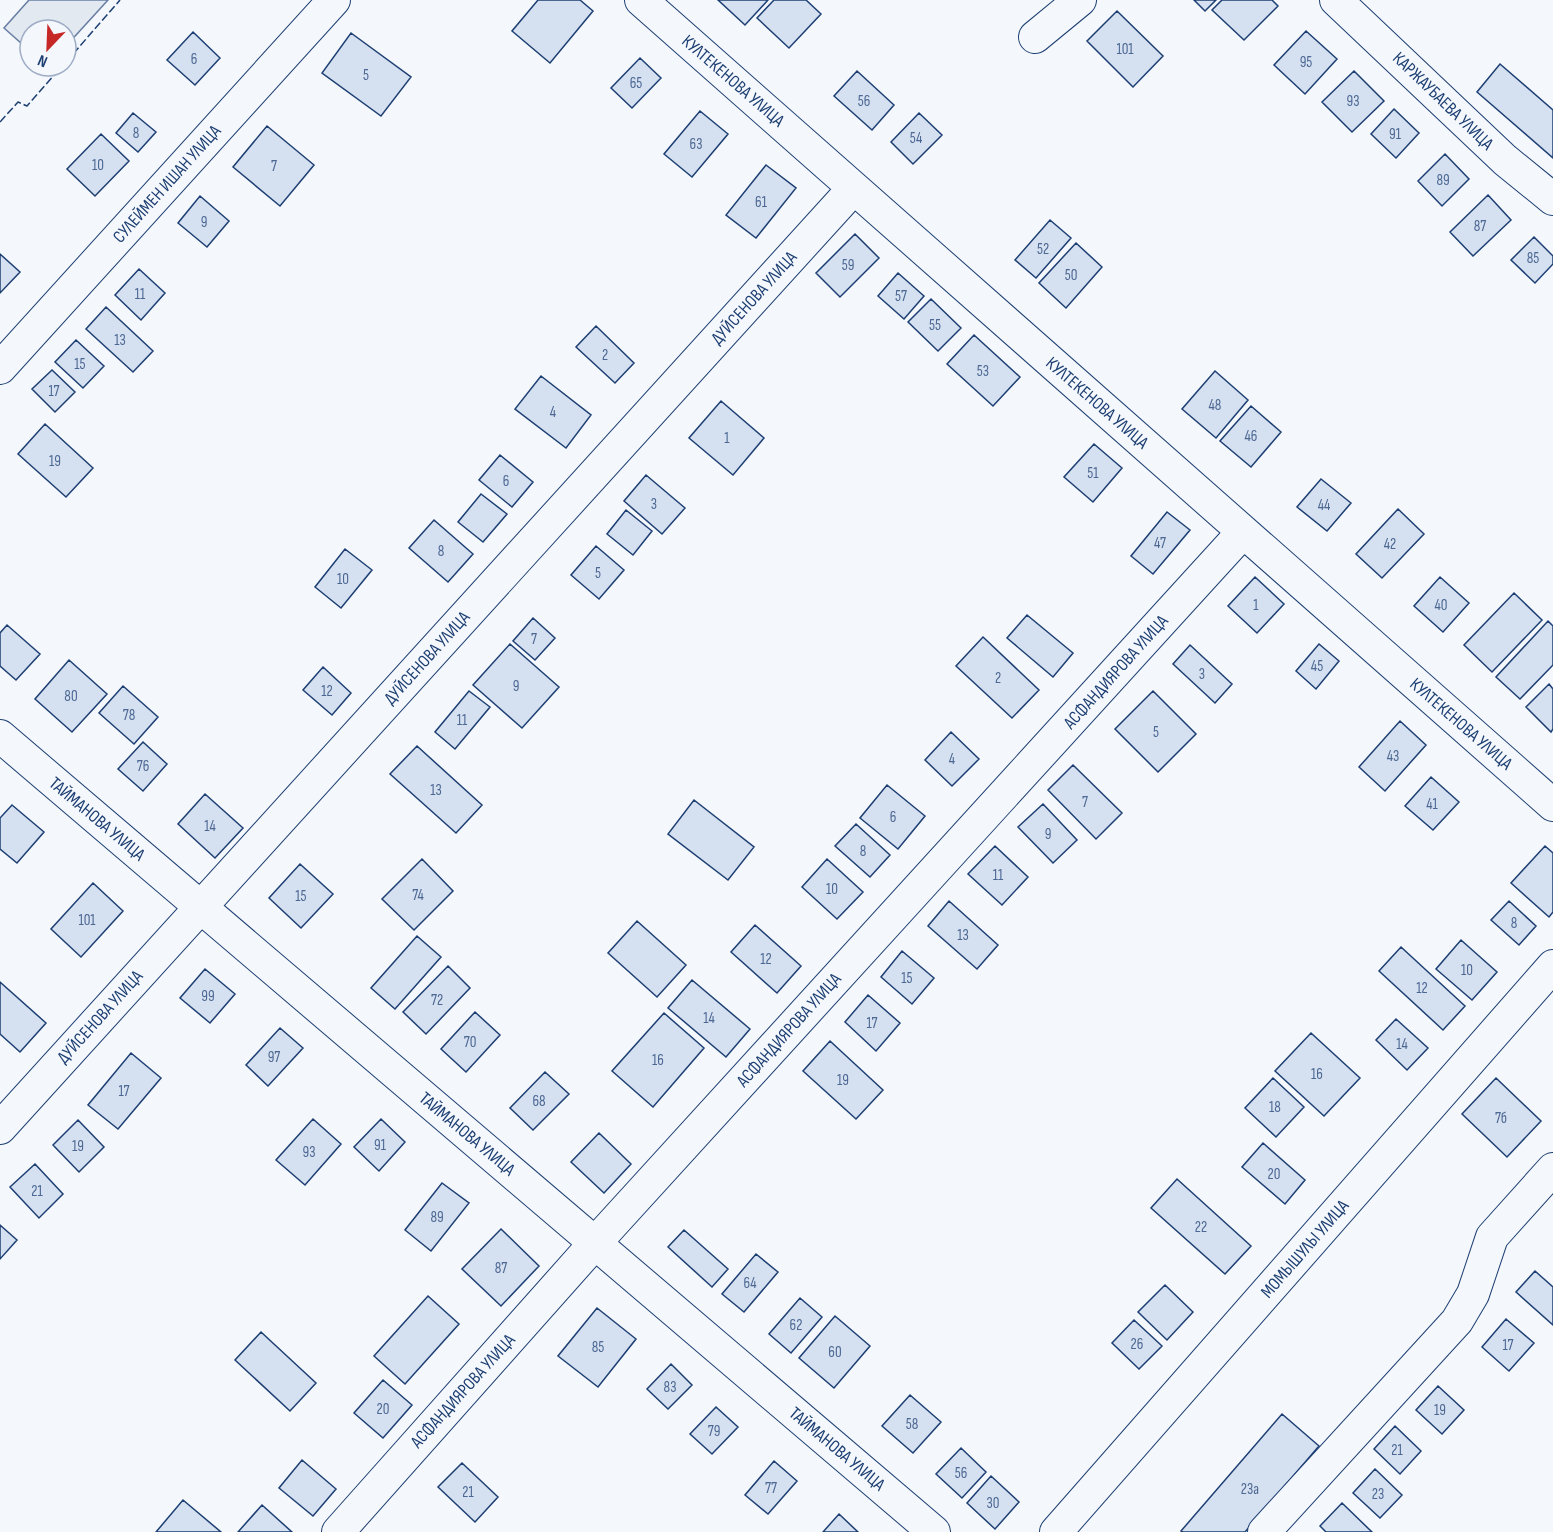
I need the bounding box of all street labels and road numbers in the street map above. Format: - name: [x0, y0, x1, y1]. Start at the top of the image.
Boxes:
- street label: КУЛТЕКЕНОВА УЛИЦА: [677, 31, 789, 131]
- street label: КАРЖАУБАЕВА УЛИЦА: [1388, 48, 1498, 155]
- street label: СУЛЕЙМЕН ИШАН УЛИЦА: [109, 120, 226, 247]
- street label: ДУЙСЕНОВА УЛИЦА: [707, 247, 802, 349]
- street label: КУЛТЕКЕНОВА УЛИЦА: [1041, 353, 1153, 453]
- street label: ДУЙСЕНОВА УЛИЦА: [380, 607, 475, 709]
- street label: АСФАНДИЯРОВА УЛИЦА: [1059, 611, 1173, 734]
- street label: КУЛТЕКЕНОВА УЛИЦА: [1405, 674, 1517, 774]
- street label: ТАЙМАНОВА УЛИЦА: [45, 773, 150, 865]
- street label: ДУЙСЕНОВА УЛИЦА: [53, 966, 148, 1068]
- street label: АСФАНДИЯРОВА УЛИЦА: [732, 969, 846, 1092]
- street label: ТАЙМАНОВА УЛИЦА: [415, 1088, 520, 1180]
- street label: МОМЫШУЛЫ УЛИЦА: [1257, 1195, 1354, 1302]
- street label: АСФАНДИЯРОВА УЛИЦА: [406, 1330, 520, 1453]
- street label: ТАЙМАНОВА УЛИЦА: [785, 1403, 890, 1495]

